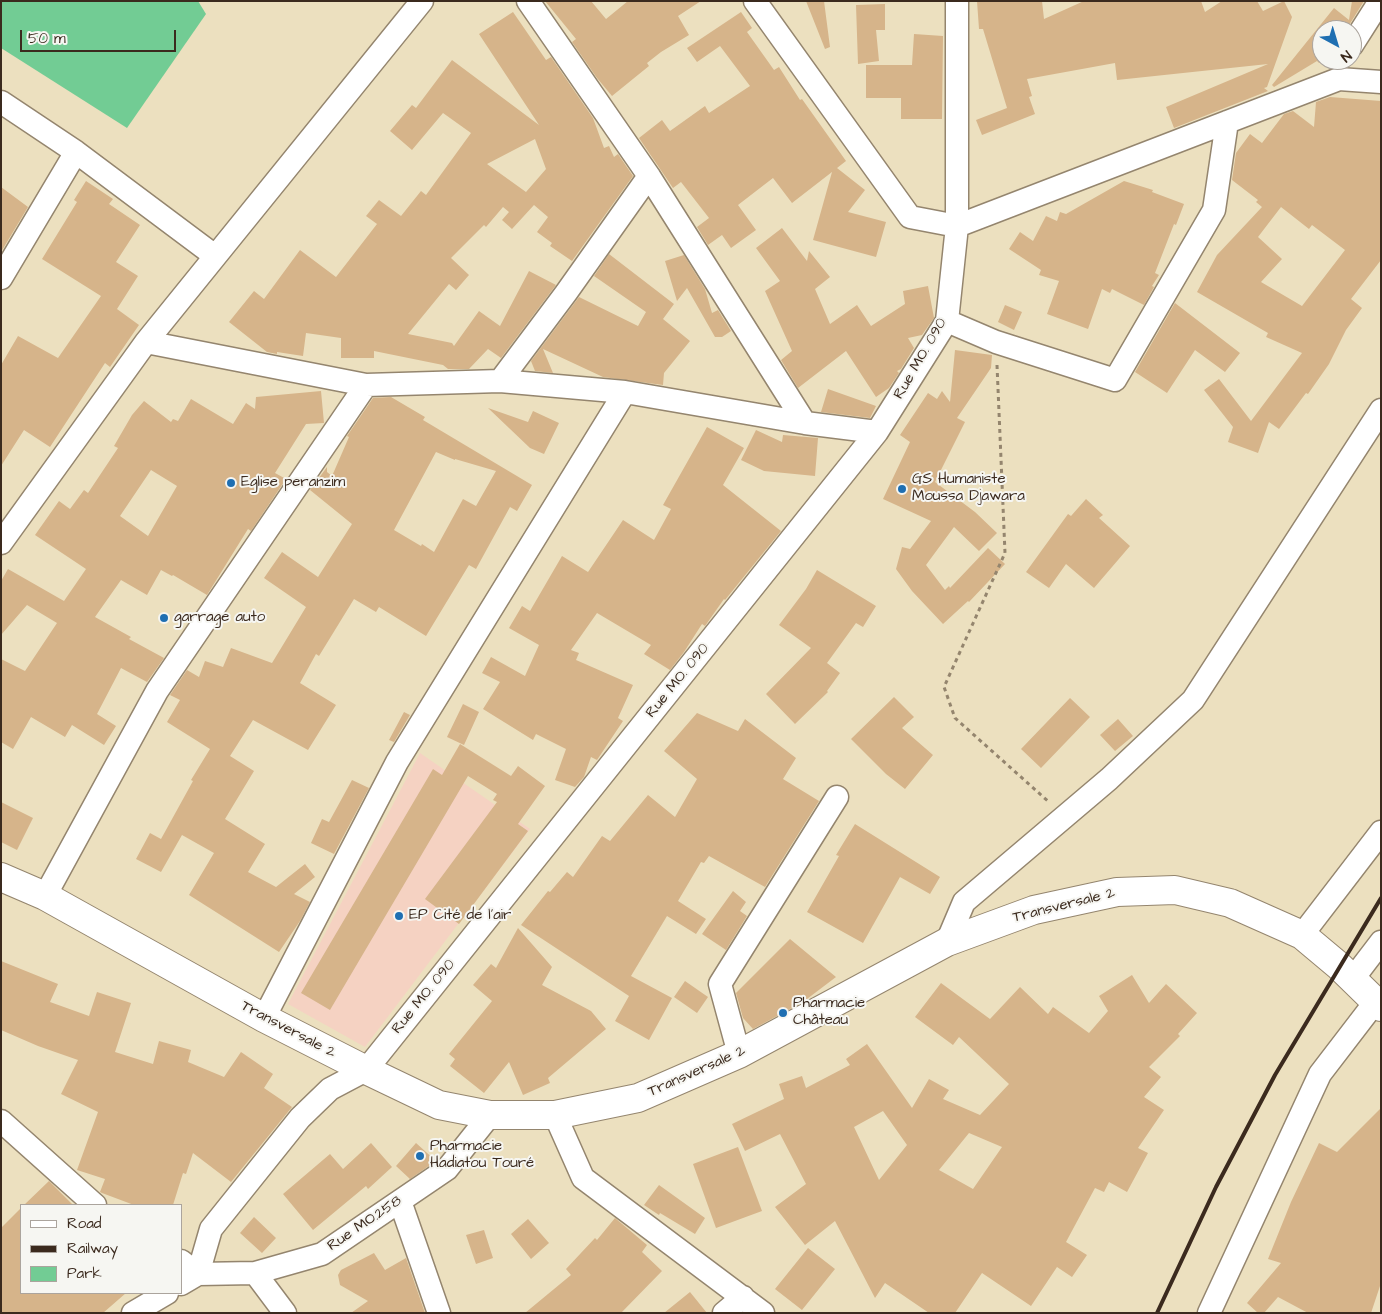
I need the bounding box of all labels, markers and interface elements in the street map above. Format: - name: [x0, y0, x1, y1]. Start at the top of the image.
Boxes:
- scale bar: [22, 20, 179, 52]
- north arrow: [1312, 20, 1362, 70]
- text: 50 m: [28, 28, 66, 49]
- text: N: [1336, 45, 1356, 66]
- street label: Rue MO. 090: [891, 315, 951, 403]
- place label: GS Humaniste Moussa Djawara: [912, 471, 1025, 506]
- place label: Eglise peranzim: [241, 474, 345, 492]
- marker: Eglise peranzim: [225, 477, 237, 489]
- marker: GS Humaniste Moussa Djawara: [896, 483, 908, 495]
- place label: garrage auto: [174, 609, 265, 627]
- marker: garrage auto: [158, 612, 170, 624]
- street label: Rue MO. 090: [643, 640, 713, 722]
- street label: Transversale 2: [1011, 885, 1117, 927]
- place label: EP Cité de l'air: [409, 907, 511, 925]
- marker: EP Cité de l'air: [393, 910, 405, 922]
- street label: Rue MO. 090: [389, 956, 459, 1038]
- place label: Pharmacie Château: [793, 995, 865, 1030]
- street label: Transversale 2: [238, 997, 338, 1063]
- marker: Pharmacie Château: [777, 1007, 789, 1019]
- street label: Transversale 2: [646, 1042, 748, 1102]
- place label: Pharmacie Hadiatou Touré: [430, 1138, 534, 1173]
- marker: Pharmacie Hadiatou Touré: [414, 1150, 426, 1162]
- street label: Rue MO.258: [324, 1193, 406, 1255]
- legend: [20, 1204, 182, 1294]
- text: Road: [67, 1213, 101, 1234]
- text: Railway: [67, 1238, 118, 1259]
- text: Park: [67, 1263, 102, 1284]

